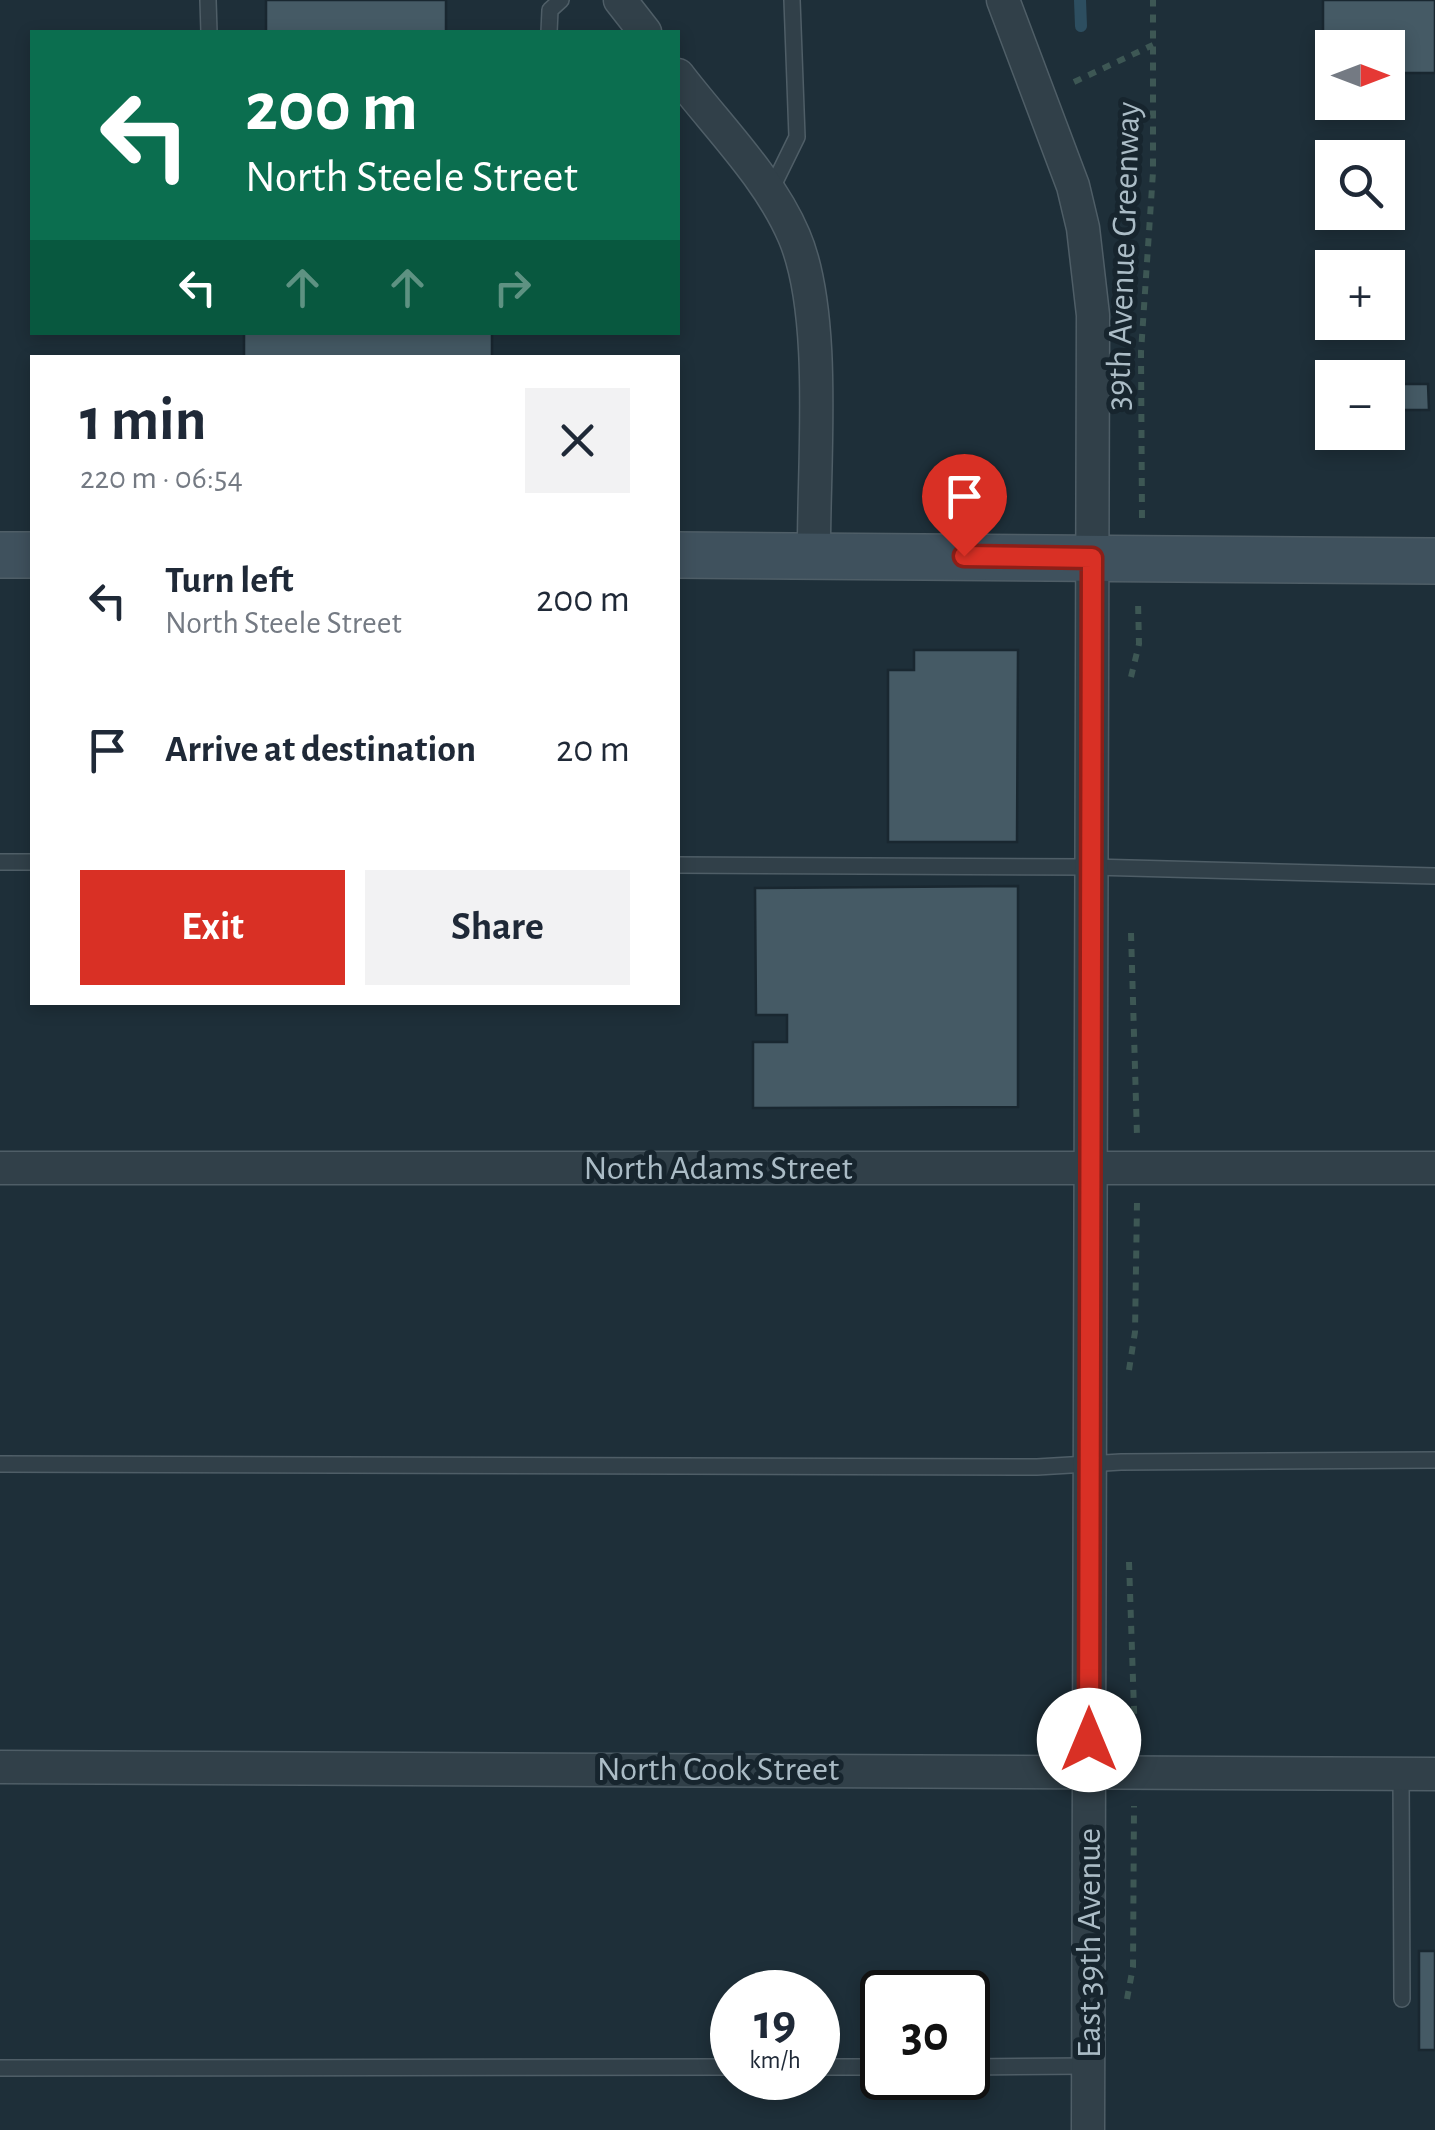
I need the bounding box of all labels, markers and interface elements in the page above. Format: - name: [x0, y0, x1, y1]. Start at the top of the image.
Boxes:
- north arrow: [1315, 30, 1405, 120]
- map controls: [1315, 30, 1405, 450]
- icon: left: [80, 70, 210, 200]
- text: 200 m: [245, 73, 418, 143]
- street label: 39th Avenue Greenway: [1101, 101, 1146, 411]
- button: search: [1315, 140, 1405, 230]
- text: North Steele Street: [245, 155, 578, 200]
- button: +: [1315, 250, 1405, 340]
- icon: left: [170, 260, 225, 315]
- icon: ahead: [275, 260, 330, 315]
- icon: ahead: [380, 260, 435, 315]
- icon: right: [485, 260, 540, 315]
- button: −: [1315, 360, 1405, 450]
- button: close: [525, 388, 630, 493]
- text: 1 min: [80, 391, 206, 451]
- pin: [922, 454, 1007, 557]
- text: 220 m · 06:54: [80, 462, 243, 494]
- icon: arrive: [937, 469, 992, 524]
- text: Turn left: [165, 562, 293, 600]
- icon: left: [80, 573, 135, 628]
- text: 200 m: [536, 581, 630, 619]
- text: North Steele Street: [165, 607, 402, 639]
- icon: arrive: [80, 723, 135, 778]
- text: Arrive at destination: [165, 731, 476, 769]
- text: 20 m: [556, 731, 630, 769]
- button: Exit: [80, 870, 345, 985]
- button: Share: [365, 870, 630, 985]
- street label: North Adams Street: [583, 1151, 853, 1186]
- position arrow: [1037, 1688, 1141, 1792]
- street label: North Cook Street: [597, 1752, 839, 1787]
- street label: East 39th Avenue: [1072, 1828, 1107, 2058]
- speed limit sign: 30: [860, 1970, 990, 2100]
- text: 19: [754, 1998, 796, 2048]
- text: km/h: [749, 2048, 801, 2073]

